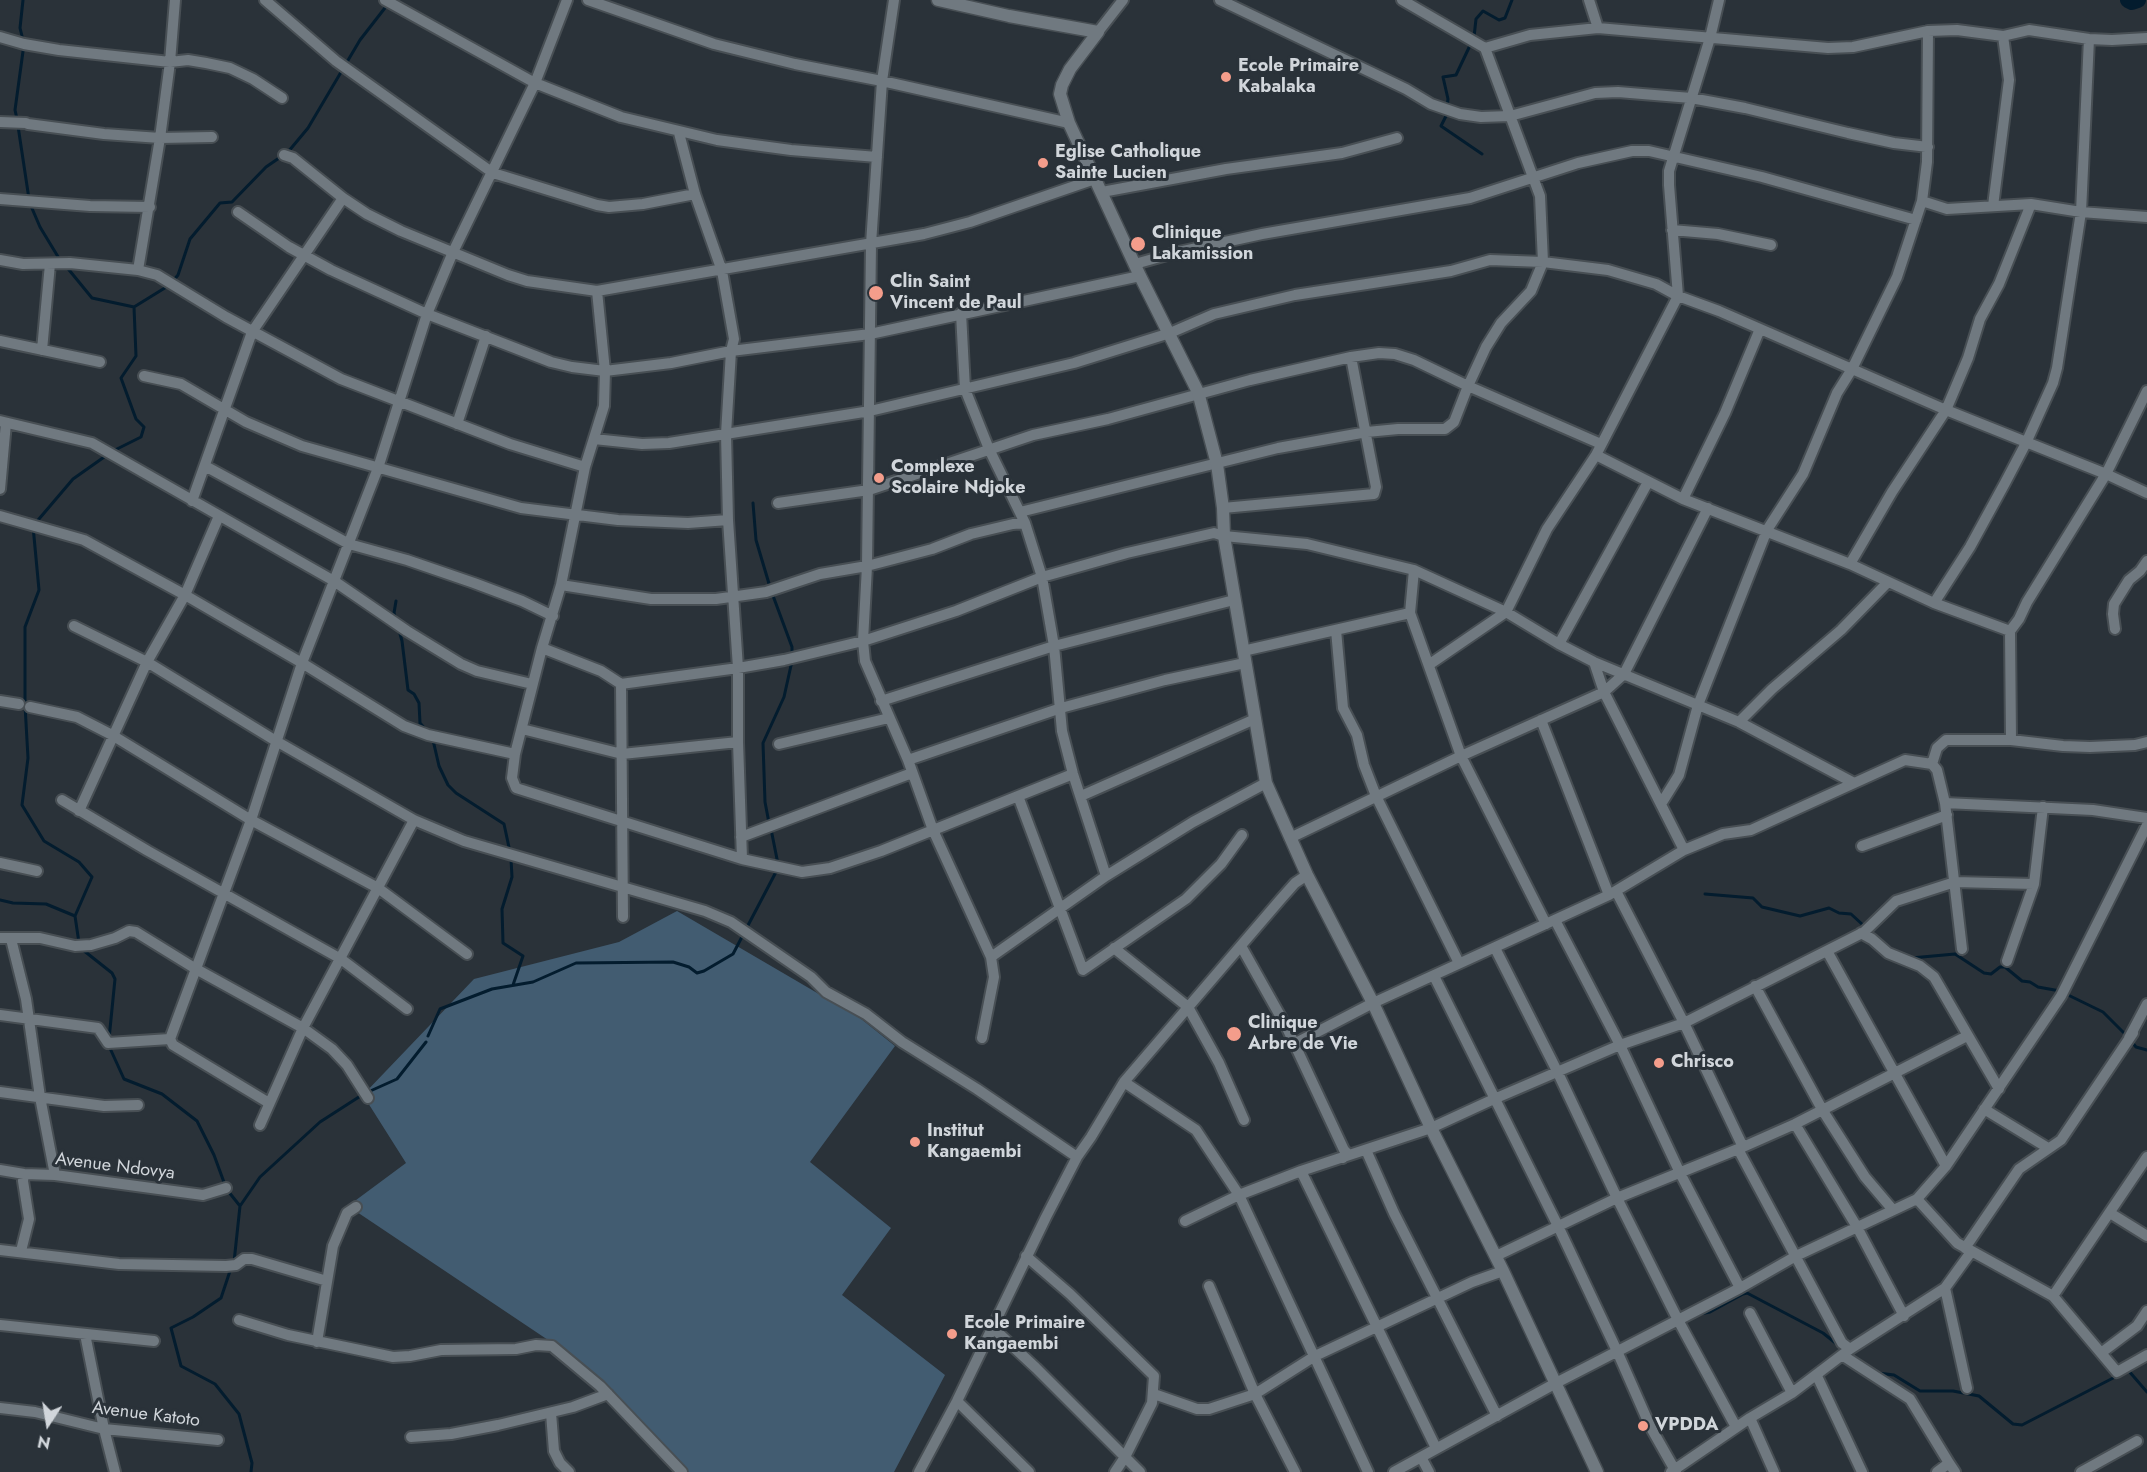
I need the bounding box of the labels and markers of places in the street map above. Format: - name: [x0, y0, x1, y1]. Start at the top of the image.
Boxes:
- place label: Ecole Primaire Kabalaka: [1238, 56, 1359, 98]
- marker: Ecole Primaire Kabalaka: [1219, 70, 1233, 84]
- place label: Eglise Catholique Sainte Lucien: [1055, 142, 1201, 184]
- marker: Eglise Catholique Sainte Lucien: [1036, 156, 1050, 170]
- place label: Clinique Lakamission: [1152, 223, 1253, 266]
- marker: Clinique Lakamission: [1129, 235, 1147, 253]
- place label: Clin Saint Vincent de Paul: [890, 272, 1022, 314]
- marker: Clin Saint Vincent de Paul: [867, 284, 885, 302]
- place label: Complexe Scolaire Ndjoke: [891, 457, 1025, 500]
- marker: Complexe Scolaire Ndjoke: [872, 471, 886, 485]
- place label: Clinique Arbre de Vie: [1248, 1013, 1358, 1056]
- marker: Clinique Arbre de Vie: [1225, 1025, 1243, 1043]
- place label: Chrisco: [1671, 1052, 1734, 1074]
- marker: Chrisco: [1652, 1056, 1666, 1070]
- place label: Institut Kangaembi: [927, 1121, 1021, 1164]
- marker: Institut Kangaembi: [908, 1135, 922, 1149]
- place label: Ecole Primaire Kangaembi: [964, 1313, 1085, 1356]
- marker: Ecole Primaire Kangaembi: [945, 1327, 959, 1341]
- place label: VPDDA: [1655, 1415, 1719, 1437]
- marker: VPDDA: [1636, 1419, 1650, 1433]

